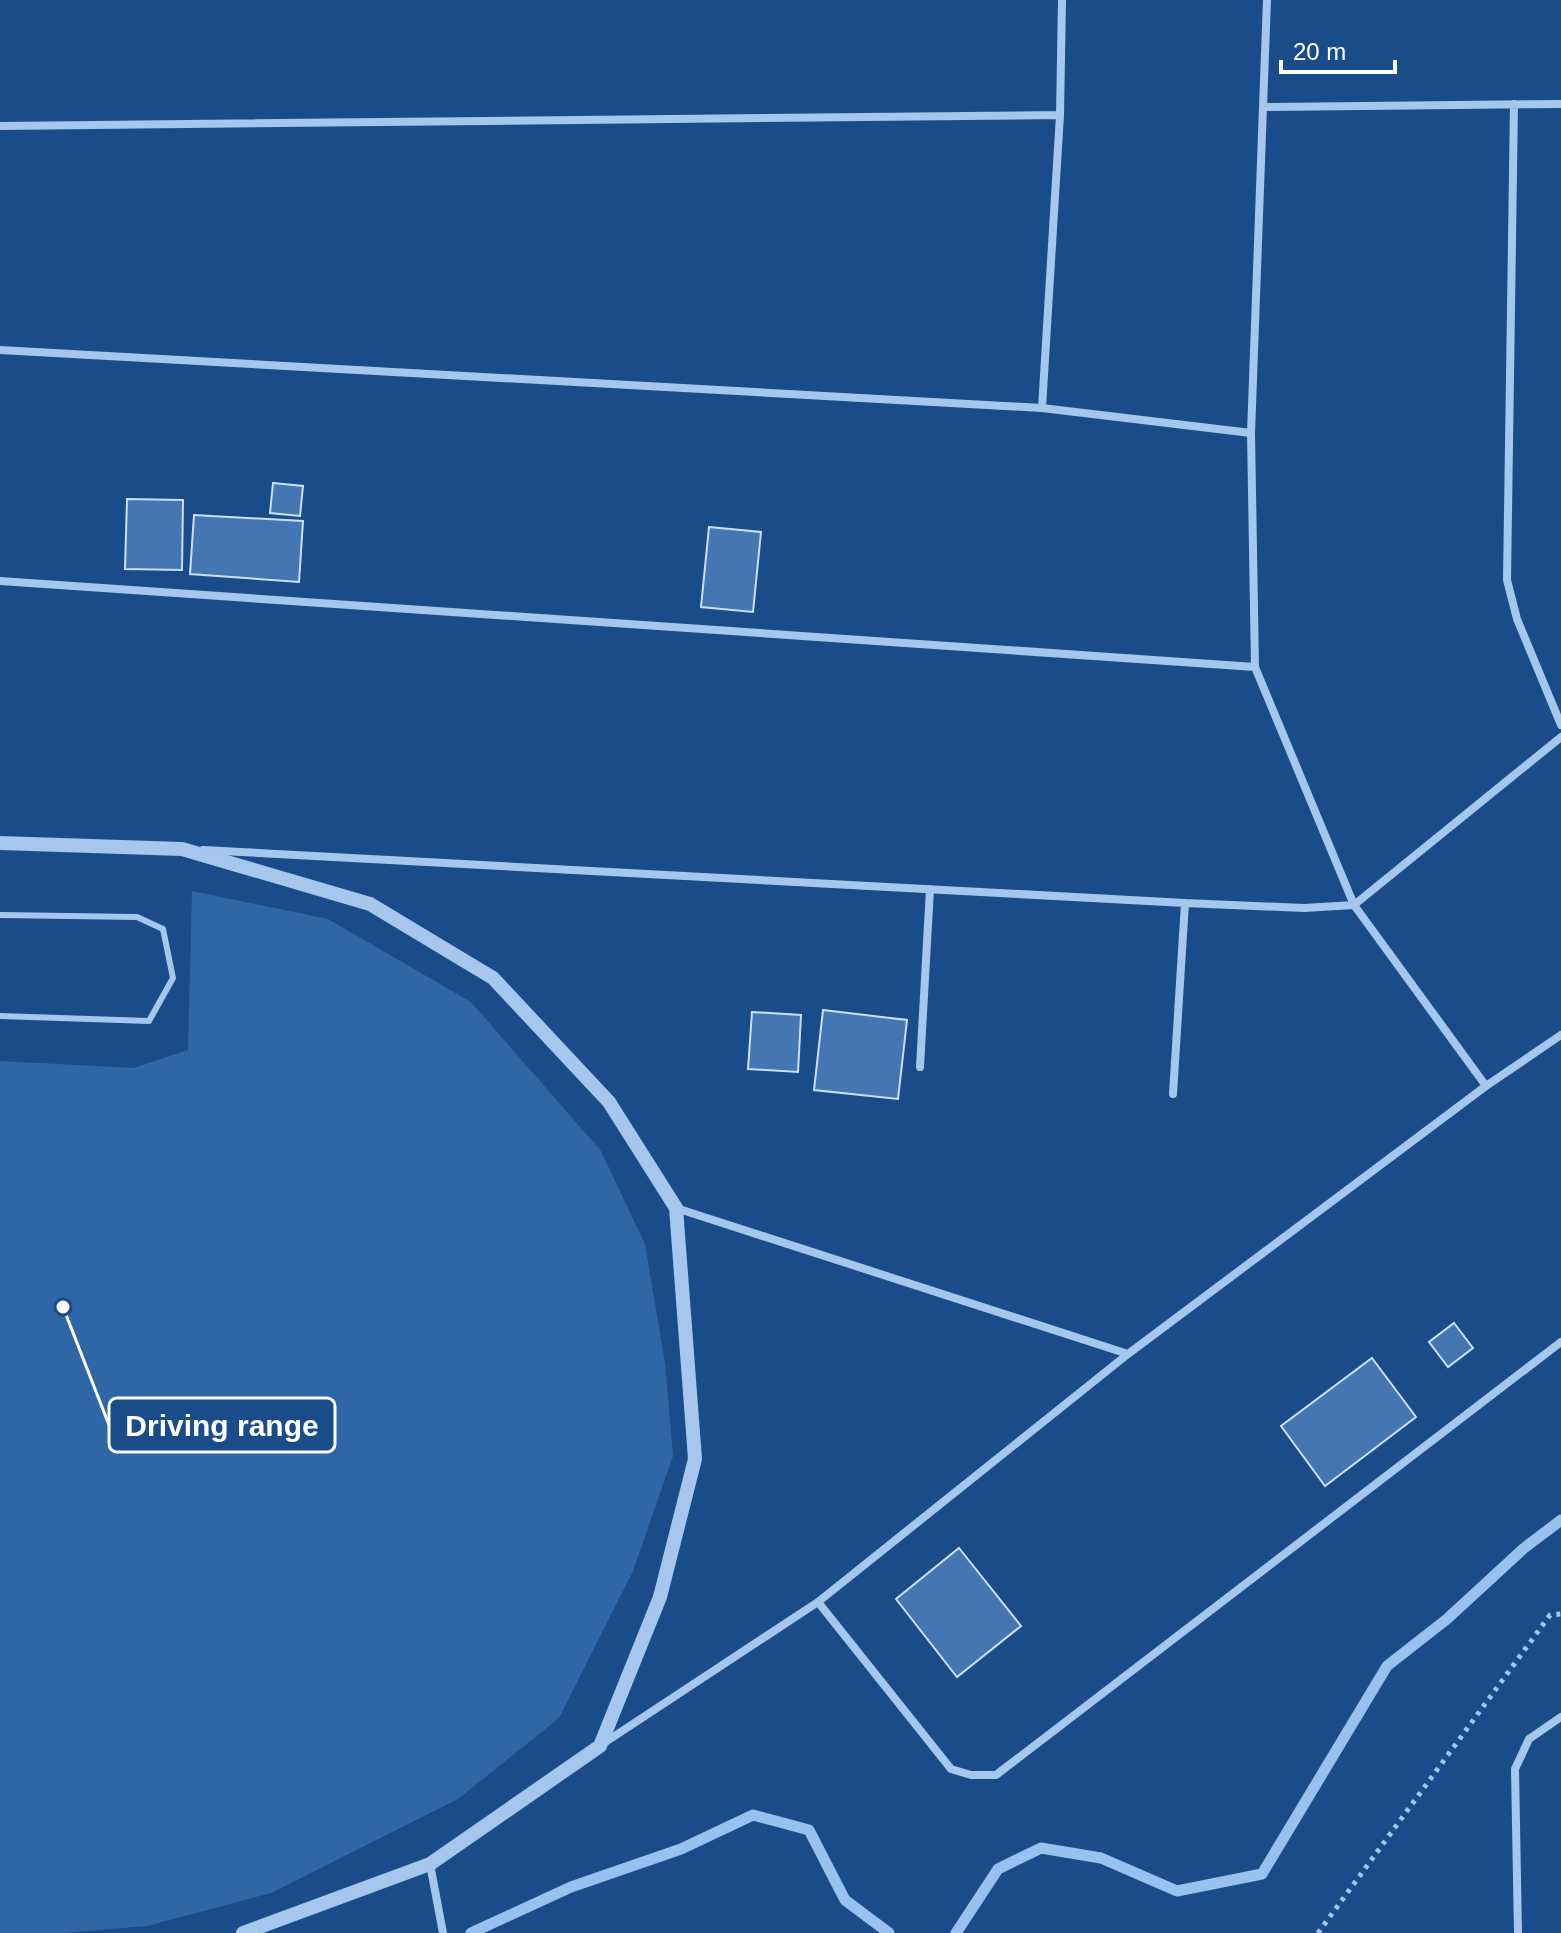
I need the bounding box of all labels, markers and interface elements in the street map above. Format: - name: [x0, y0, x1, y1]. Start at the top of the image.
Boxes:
- scale bar: [1281, 24, 1395, 74]
- text: 20 m: [1293, 38, 1346, 65]
- callout: Driving range: [109, 1398, 335, 1452]
- text: Driving range: [125, 1409, 319, 1442]

